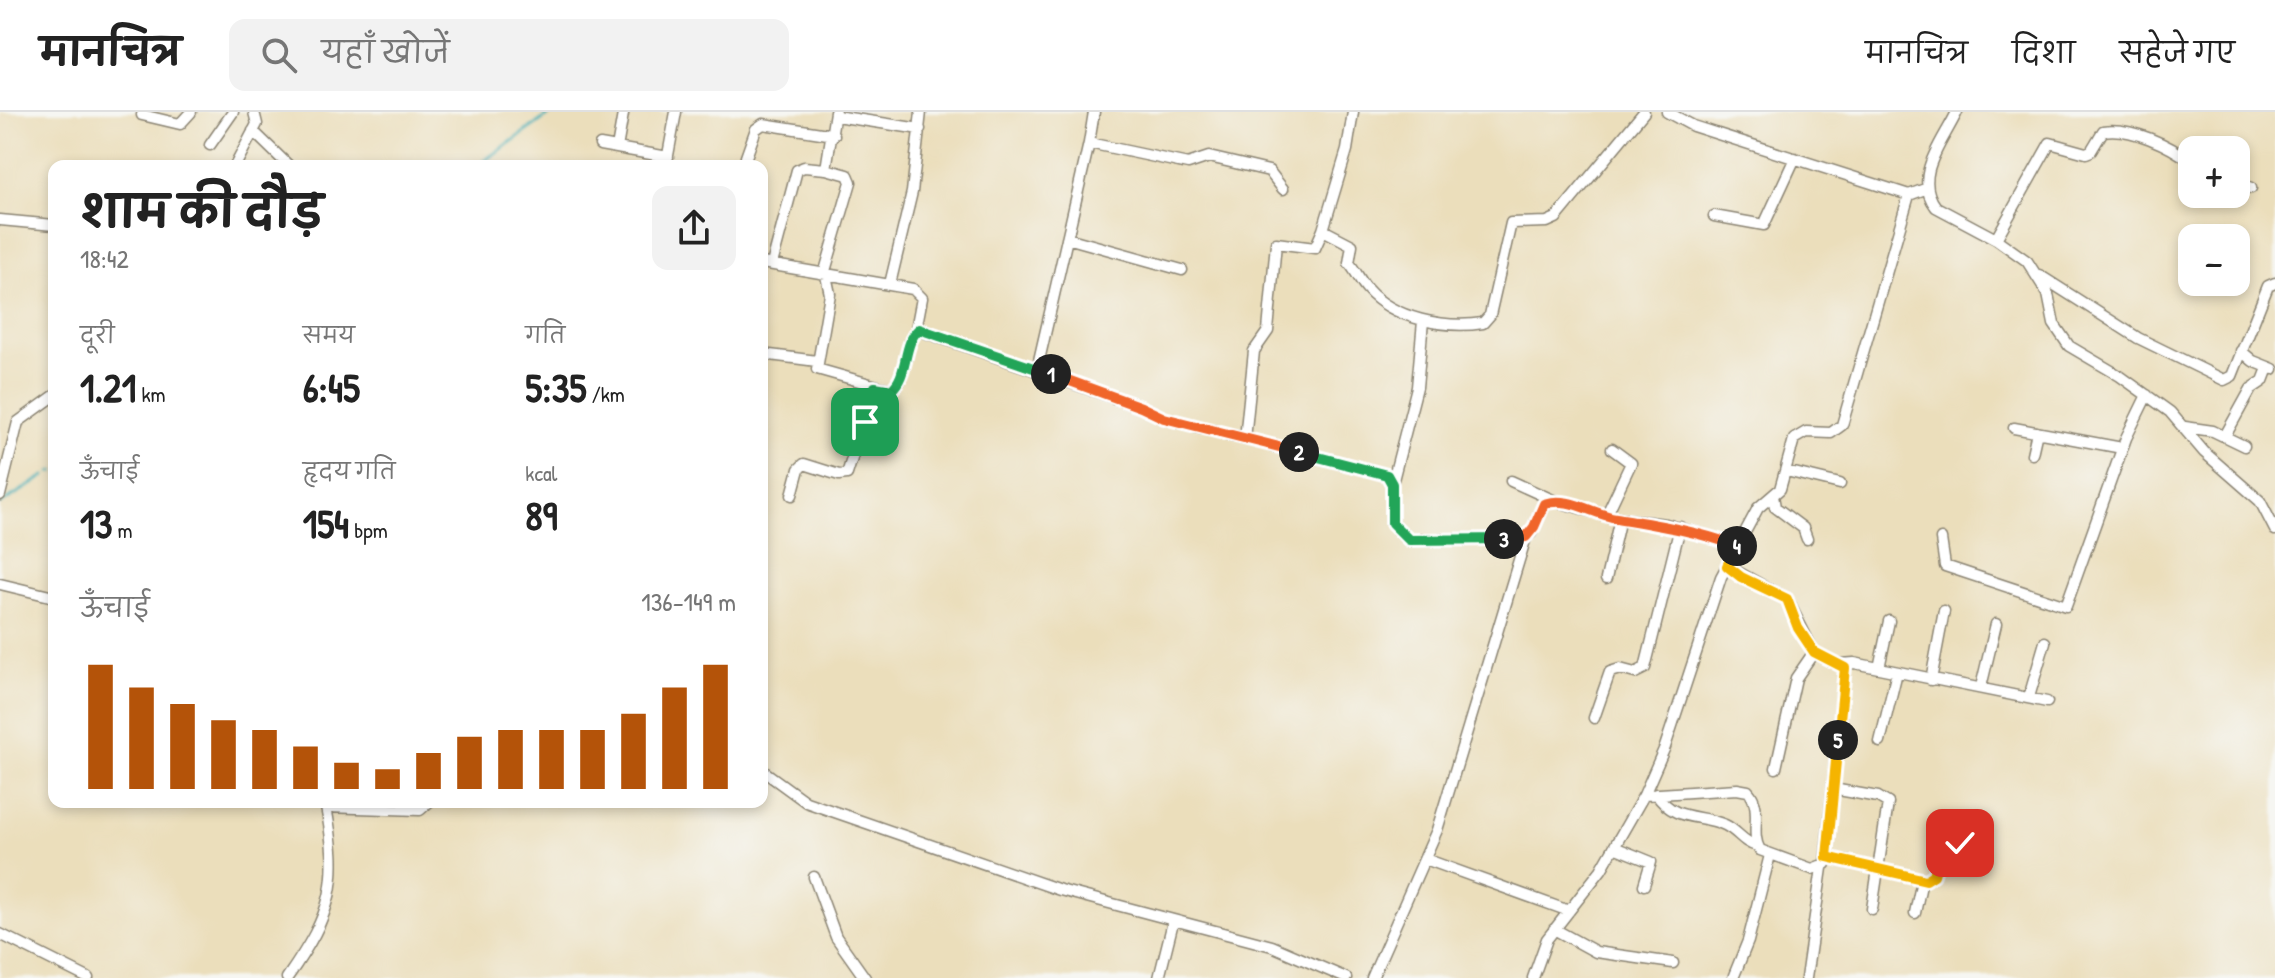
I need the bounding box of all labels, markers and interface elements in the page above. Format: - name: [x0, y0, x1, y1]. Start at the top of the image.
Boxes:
- search box: [229, 19, 789, 91]
- text: मानचित्र: [40, 25, 181, 77]
- text: यहाँ खोजें: [321, 32, 450, 72]
- icon: search: [257, 33, 301, 77]
- text: मानचित्र: [1865, 34, 1968, 72]
- text: दिशा: [2012, 34, 2075, 72]
- text: सहेजे गए: [2119, 34, 2235, 72]
- map controls: [2178, 136, 2250, 296]
- button: +: [2178, 136, 2250, 208]
- text: शाम की दौड़: [80, 181, 323, 241]
- button: share: [652, 186, 736, 270]
- button: −: [2178, 224, 2250, 296]
- text: 18:42: [80, 241, 129, 276]
- text: दूरी: [80, 320, 115, 350]
- text: समय: [303, 320, 355, 350]
- text: गति: [525, 320, 565, 350]
- pin: 1: [1031, 354, 1071, 394]
- text: 1: [1047, 359, 1055, 389]
- text: 1.21: [80, 360, 136, 414]
- text: 6:45: [303, 360, 360, 414]
- text: 5:35: [525, 360, 586, 414]
- text: km: [136, 379, 165, 409]
- text: /km: [586, 379, 625, 409]
- pin: [831, 388, 899, 456]
- icon: arrive: [843, 400, 887, 444]
- pin: 2: [1279, 432, 1319, 472]
- text: 2: [1294, 437, 1304, 467]
- text: ऊँचाई: [80, 456, 139, 486]
- text: हृदय गति: [303, 456, 396, 486]
- text: kcal: [525, 458, 557, 488]
- text: 89: [525, 488, 557, 542]
- text: 13: [80, 496, 112, 550]
- text: 154: [303, 496, 349, 550]
- text: m: [112, 515, 132, 545]
- text: bpm: [349, 515, 388, 545]
- pin: 3: [1484, 519, 1524, 559]
- text: 3: [1499, 524, 1509, 554]
- pin: 4: [1717, 526, 1757, 566]
- text: 4: [1733, 531, 1741, 561]
- text: 136–149 m: [641, 584, 736, 619]
- text: ऊँचाई: [80, 590, 150, 625]
- pin: 5: [1818, 720, 1858, 760]
- text: 5: [1833, 725, 1843, 755]
- pin: [1926, 809, 1994, 877]
- icon: check: [1938, 821, 1982, 865]

